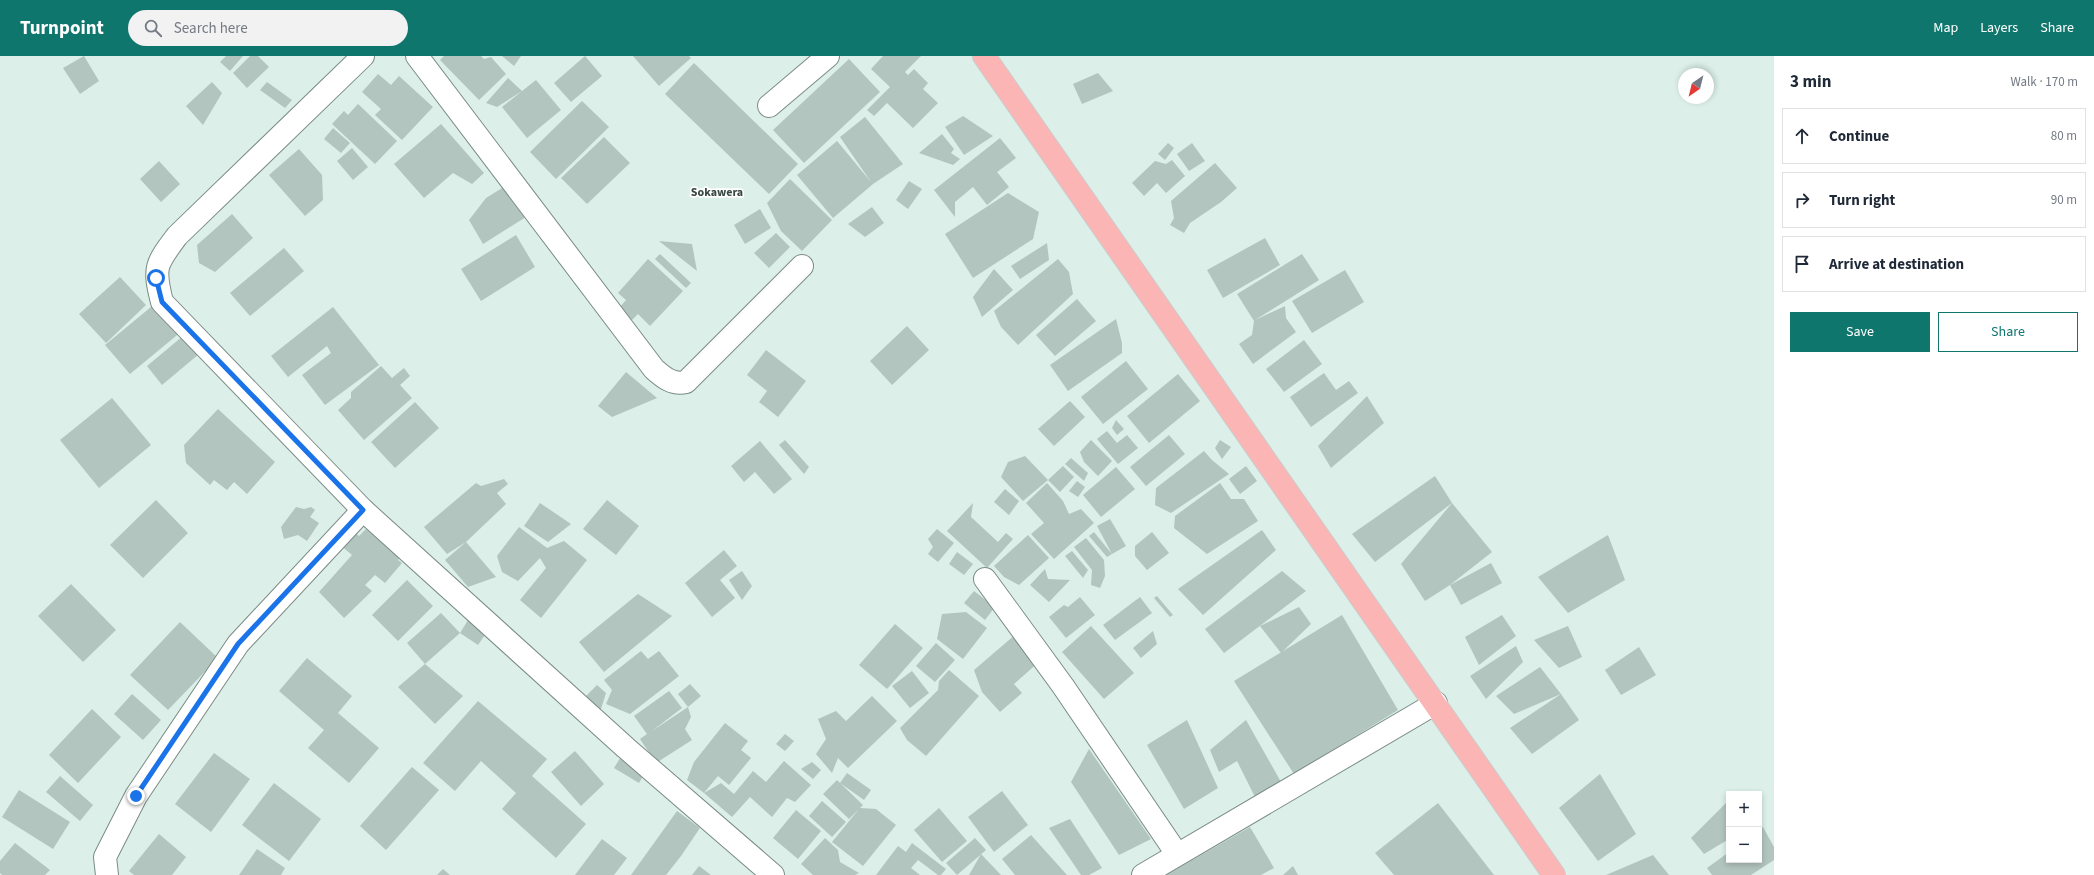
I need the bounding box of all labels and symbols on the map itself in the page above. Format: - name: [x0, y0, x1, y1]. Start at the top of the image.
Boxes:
- north arrow: [1678, 68, 1714, 104]
- district label: Sokawera: [691, 184, 743, 201]
- route start: [147, 269, 165, 287]
- route end: [127, 787, 145, 805]

